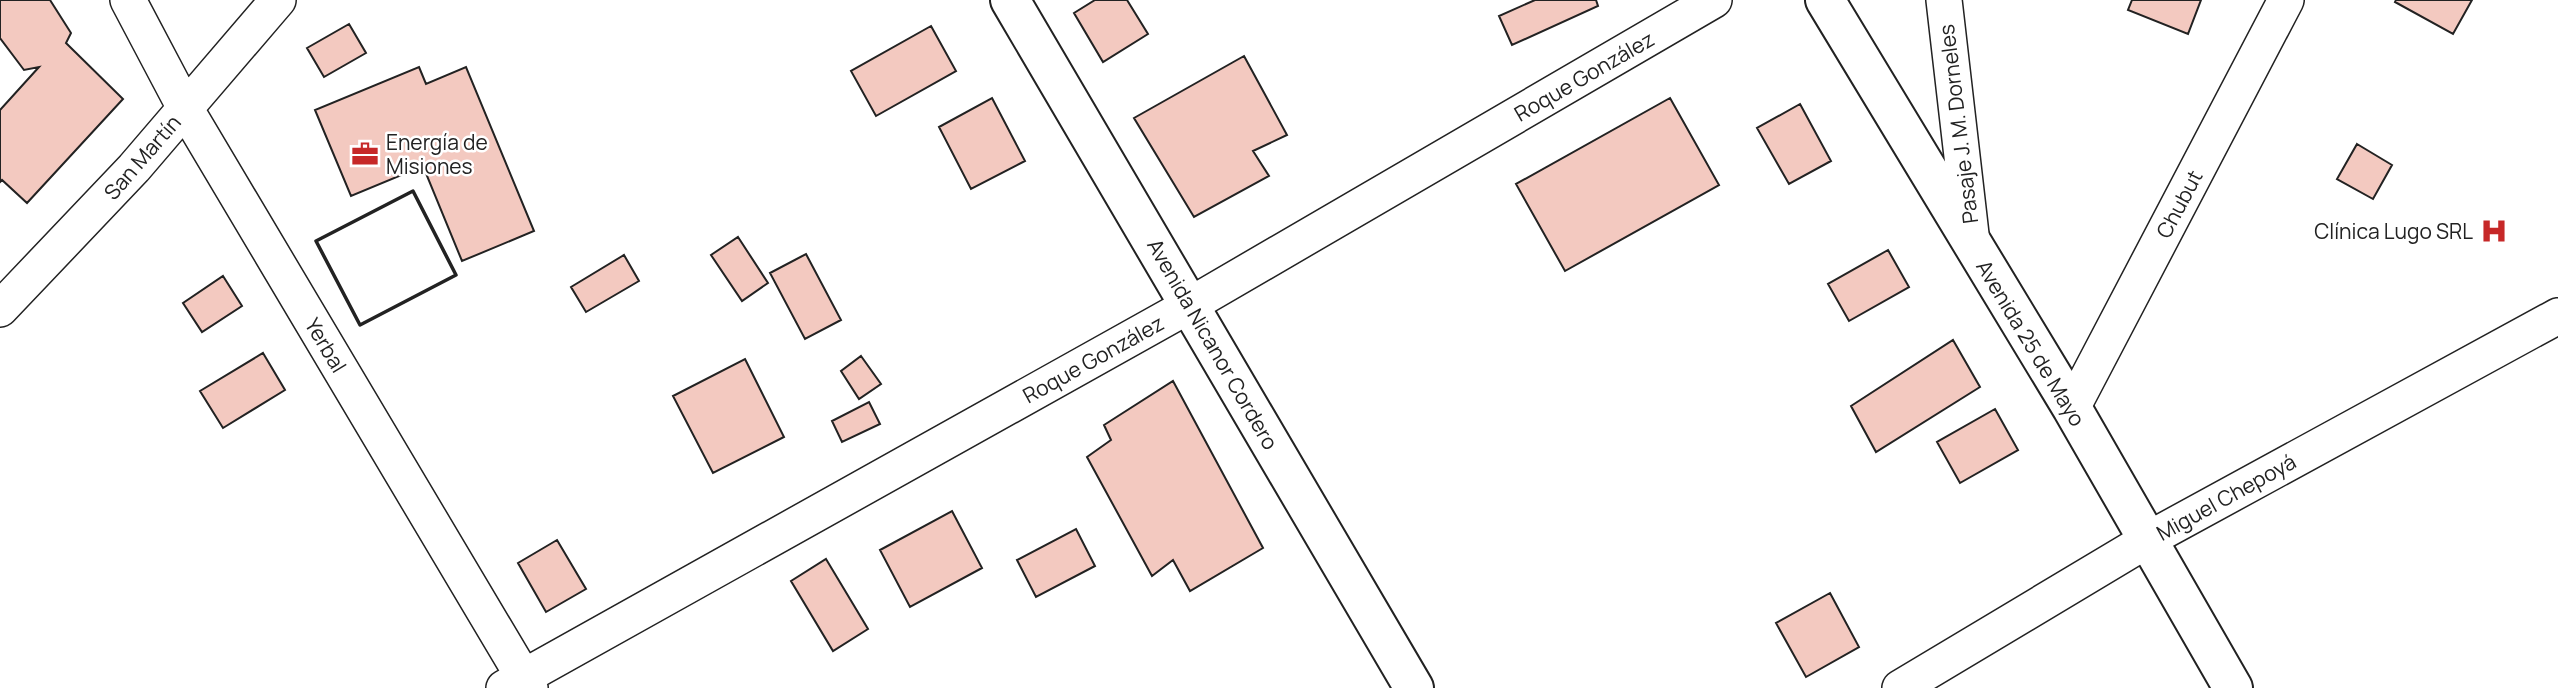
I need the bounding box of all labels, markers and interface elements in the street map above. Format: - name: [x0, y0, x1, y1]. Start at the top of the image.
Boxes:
- street label: Pasaje J. M. Dorneles: [1932, 23, 1984, 225]
- street label: Roque González: [1509, 25, 1659, 127]
- street label: San Martín: [97, 109, 187, 205]
- place label: Energía de Misiones: [386, 128, 488, 180]
- office icon: Energía de Misiones: [350, 139, 380, 169]
- street label: Chubut: [2149, 165, 2209, 243]
- hospital icon: Clínica Lugo SRL: [2479, 216, 2509, 246]
- place label: Clínica Lugo SRL: [2314, 217, 2473, 245]
- street label: Avenida Nicanor Cordero: [1141, 234, 1285, 454]
- street label: Avenida 25 de Mayo: [1970, 255, 2092, 431]
- street label: Roque González: [1017, 309, 1169, 409]
- street label: Yerbal: [299, 313, 353, 377]
- street label: Miguel Chepoyá: [2151, 447, 2301, 547]

